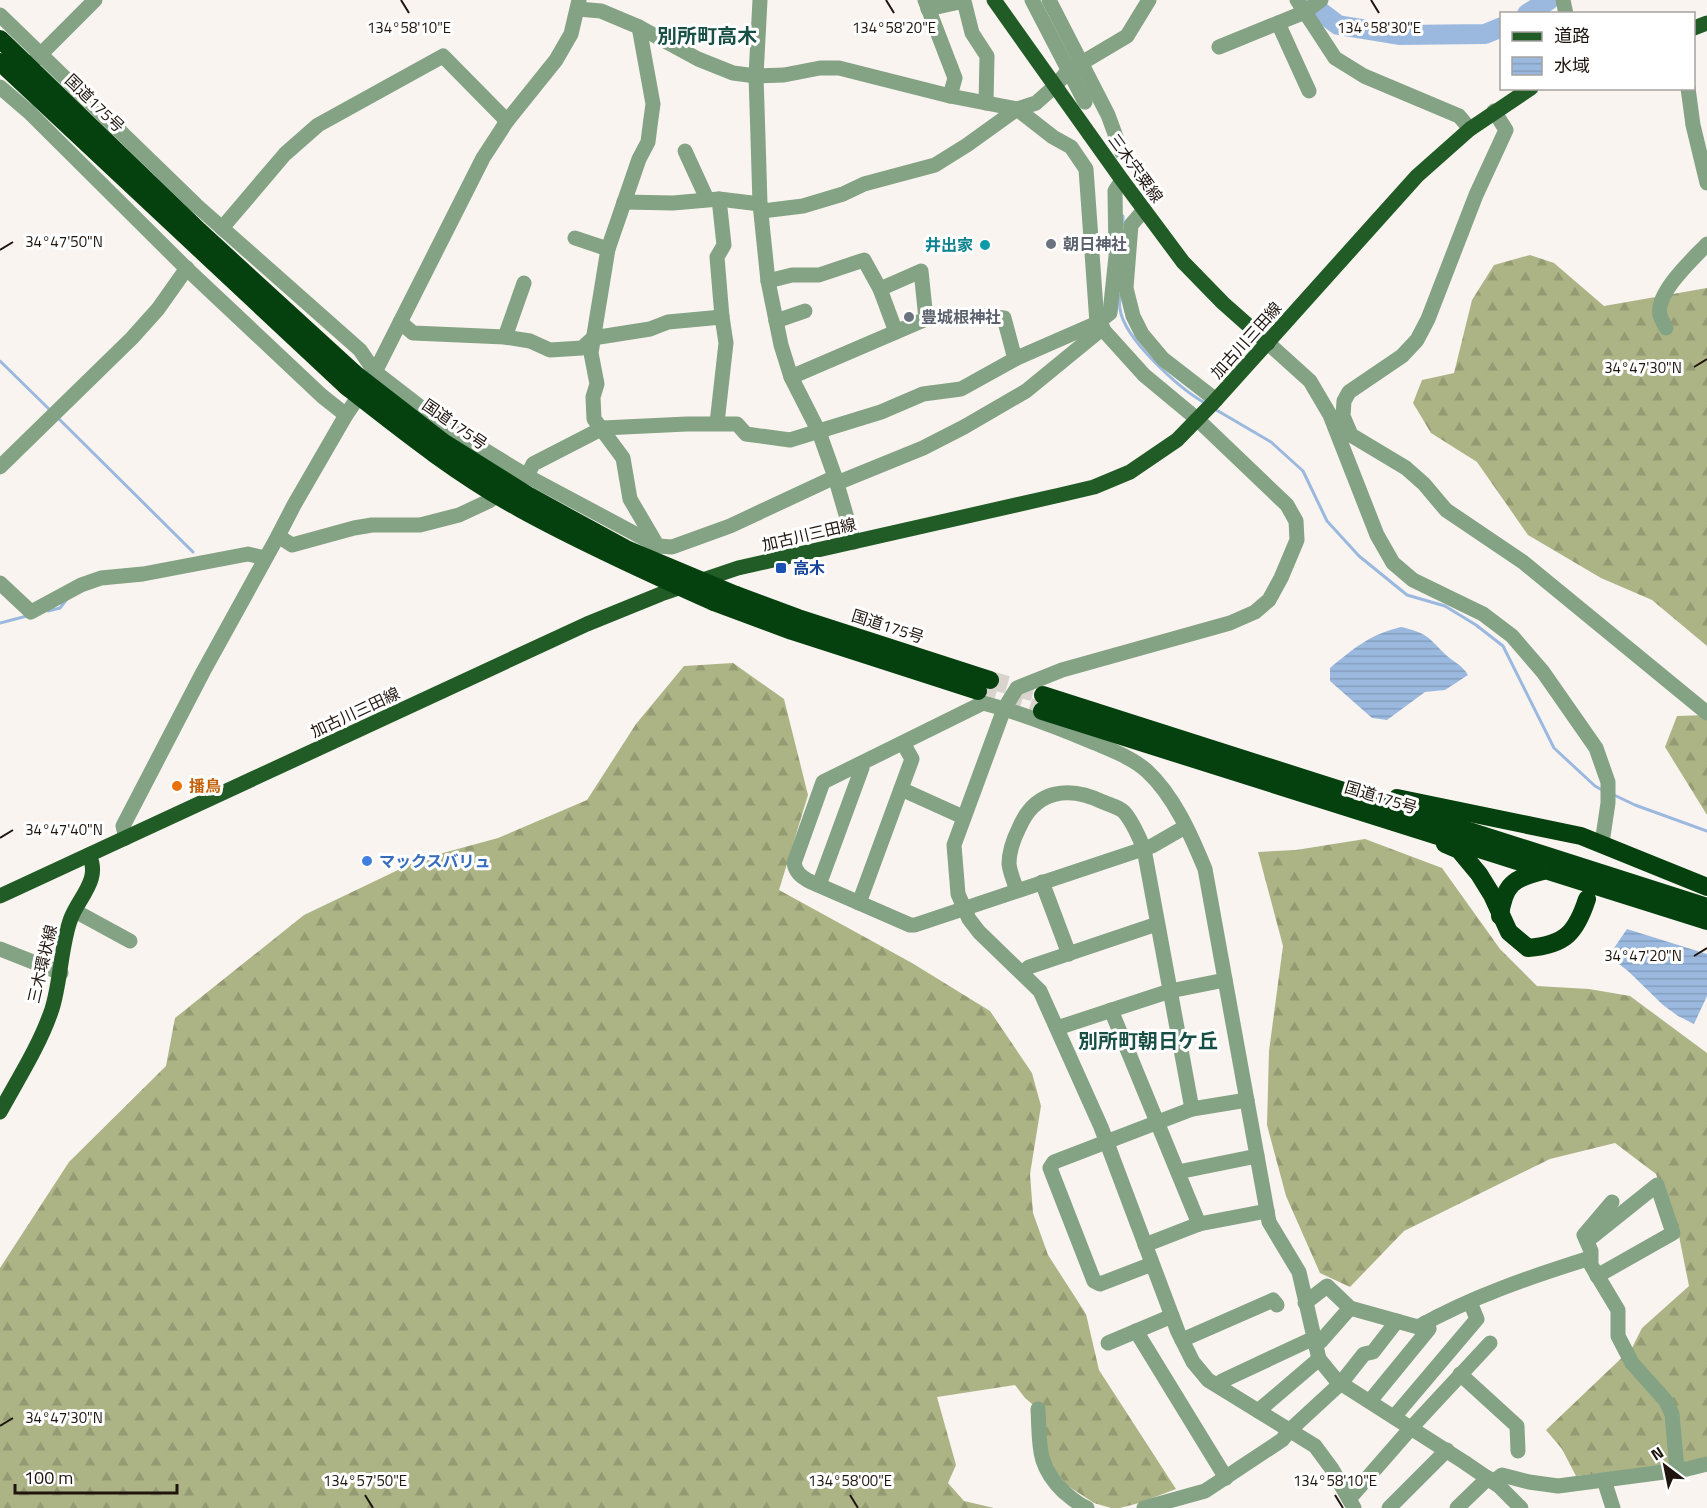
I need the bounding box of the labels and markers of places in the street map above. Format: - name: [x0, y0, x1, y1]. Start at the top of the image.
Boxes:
- place label: 朝日神社: [1063, 232, 1127, 256]
- place label: 井出家: [925, 233, 973, 257]
- marker: 朝日神社: [1044, 237, 1058, 251]
- marker: 井出家: [978, 238, 992, 252]
- place label: 豊城根神社: [921, 305, 1001, 329]
- marker: 豊城根神社: [902, 310, 916, 324]
- place label: 高木: [793, 556, 825, 580]
- marker: 高木: [774, 561, 788, 575]
- place label: 播鳥: [189, 774, 221, 798]
- marker: 播鳥: [170, 779, 184, 793]
- place label: マックスバリュ: [379, 849, 491, 873]
- marker: マックスバリュ: [360, 854, 374, 868]

